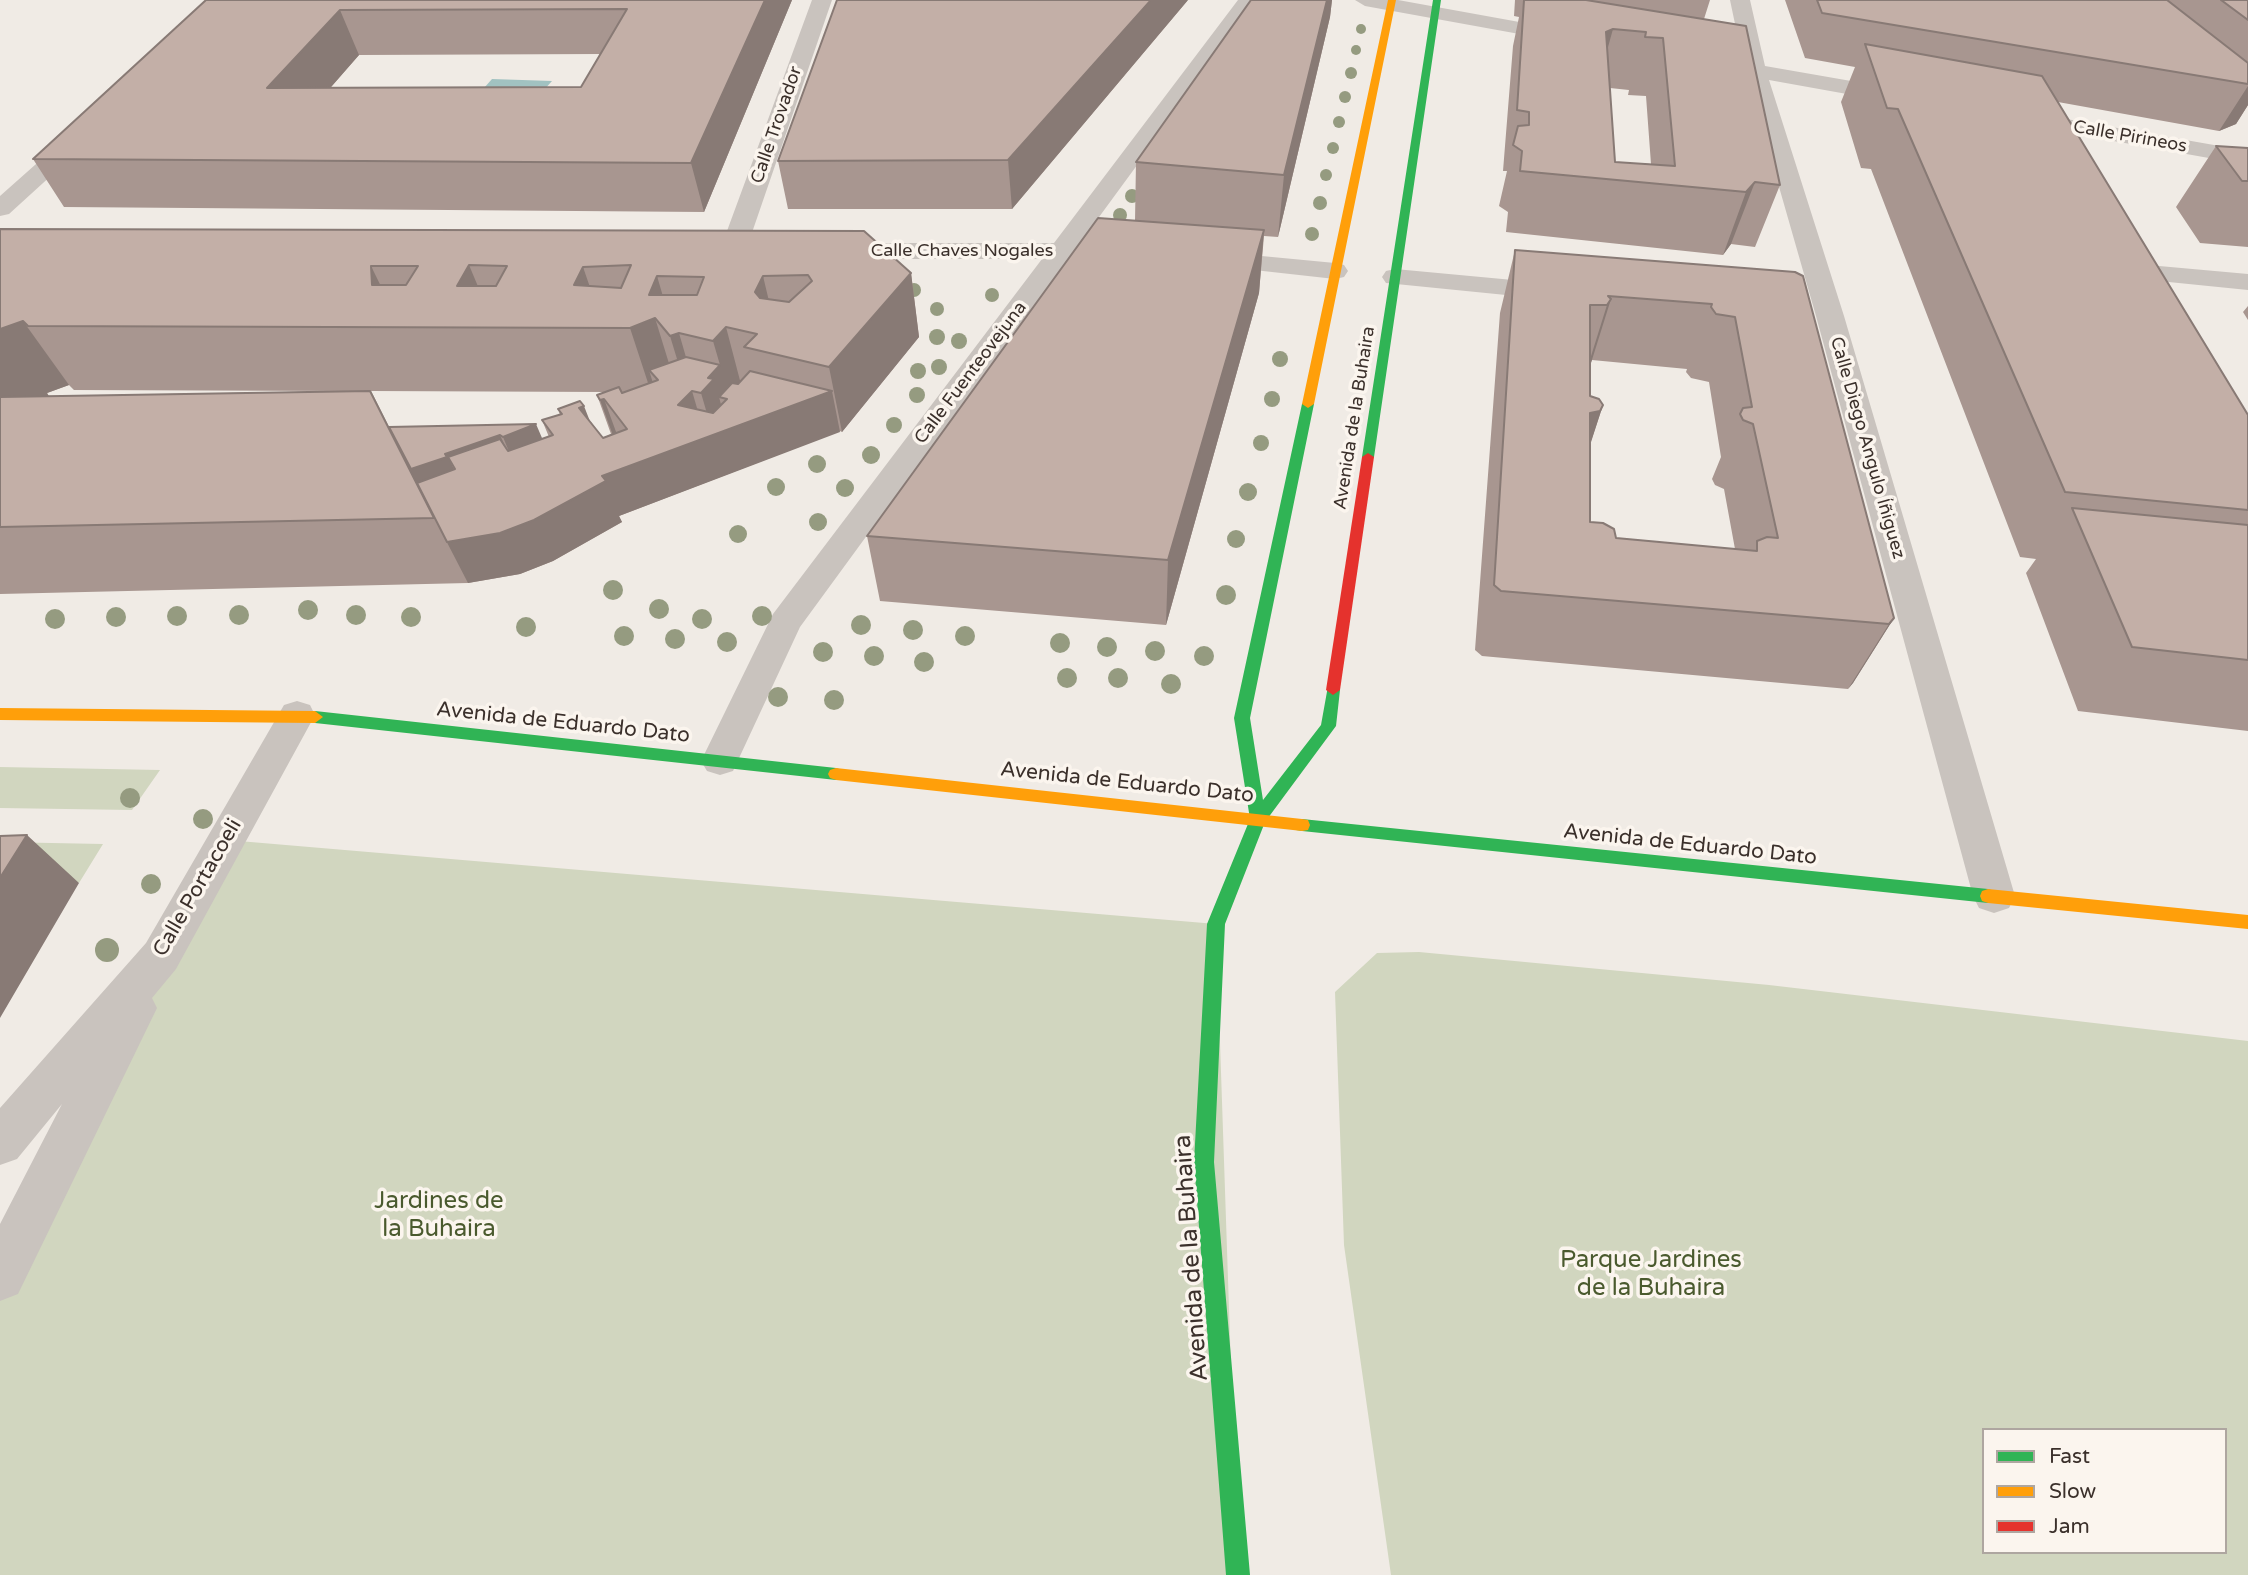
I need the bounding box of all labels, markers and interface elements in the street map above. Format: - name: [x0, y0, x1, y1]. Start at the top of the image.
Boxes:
- street label: Calle Trovador: [747, 64, 807, 186]
- street label: Calle Pirineos: [2071, 116, 2189, 158]
- street label: Calle Chaves Nogales: [871, 240, 1053, 262]
- street label: Calle Fuenteovejuna: [910, 298, 1032, 448]
- street label: Avenida de la Buhaira: [1330, 325, 1380, 511]
- street label: Calle Diego Angulo Íñiguez: [1825, 334, 1909, 562]
- street label: Avenida de Eduardo Dato: [435, 697, 691, 749]
- street label: Avenida de Eduardo Dato: [999, 757, 1255, 809]
- street label: Calle Portacoeli: [148, 815, 248, 961]
- street label: Avenida de Eduardo Dato: [1562, 819, 1818, 871]
- street label: Avenida de la Buhaira: [1169, 1134, 1215, 1382]
- park label: Jardines de la Buhaira: [374, 1188, 504, 1244]
- park label: Parque Jardines de la Buhaira: [1560, 1247, 1742, 1303]
- legend: [1982, 1428, 2227, 1554]
- text: Fast: [2049, 1444, 2090, 1469]
- text: Slow: [2049, 1479, 2096, 1504]
- text: Jam: [2049, 1514, 2090, 1539]

